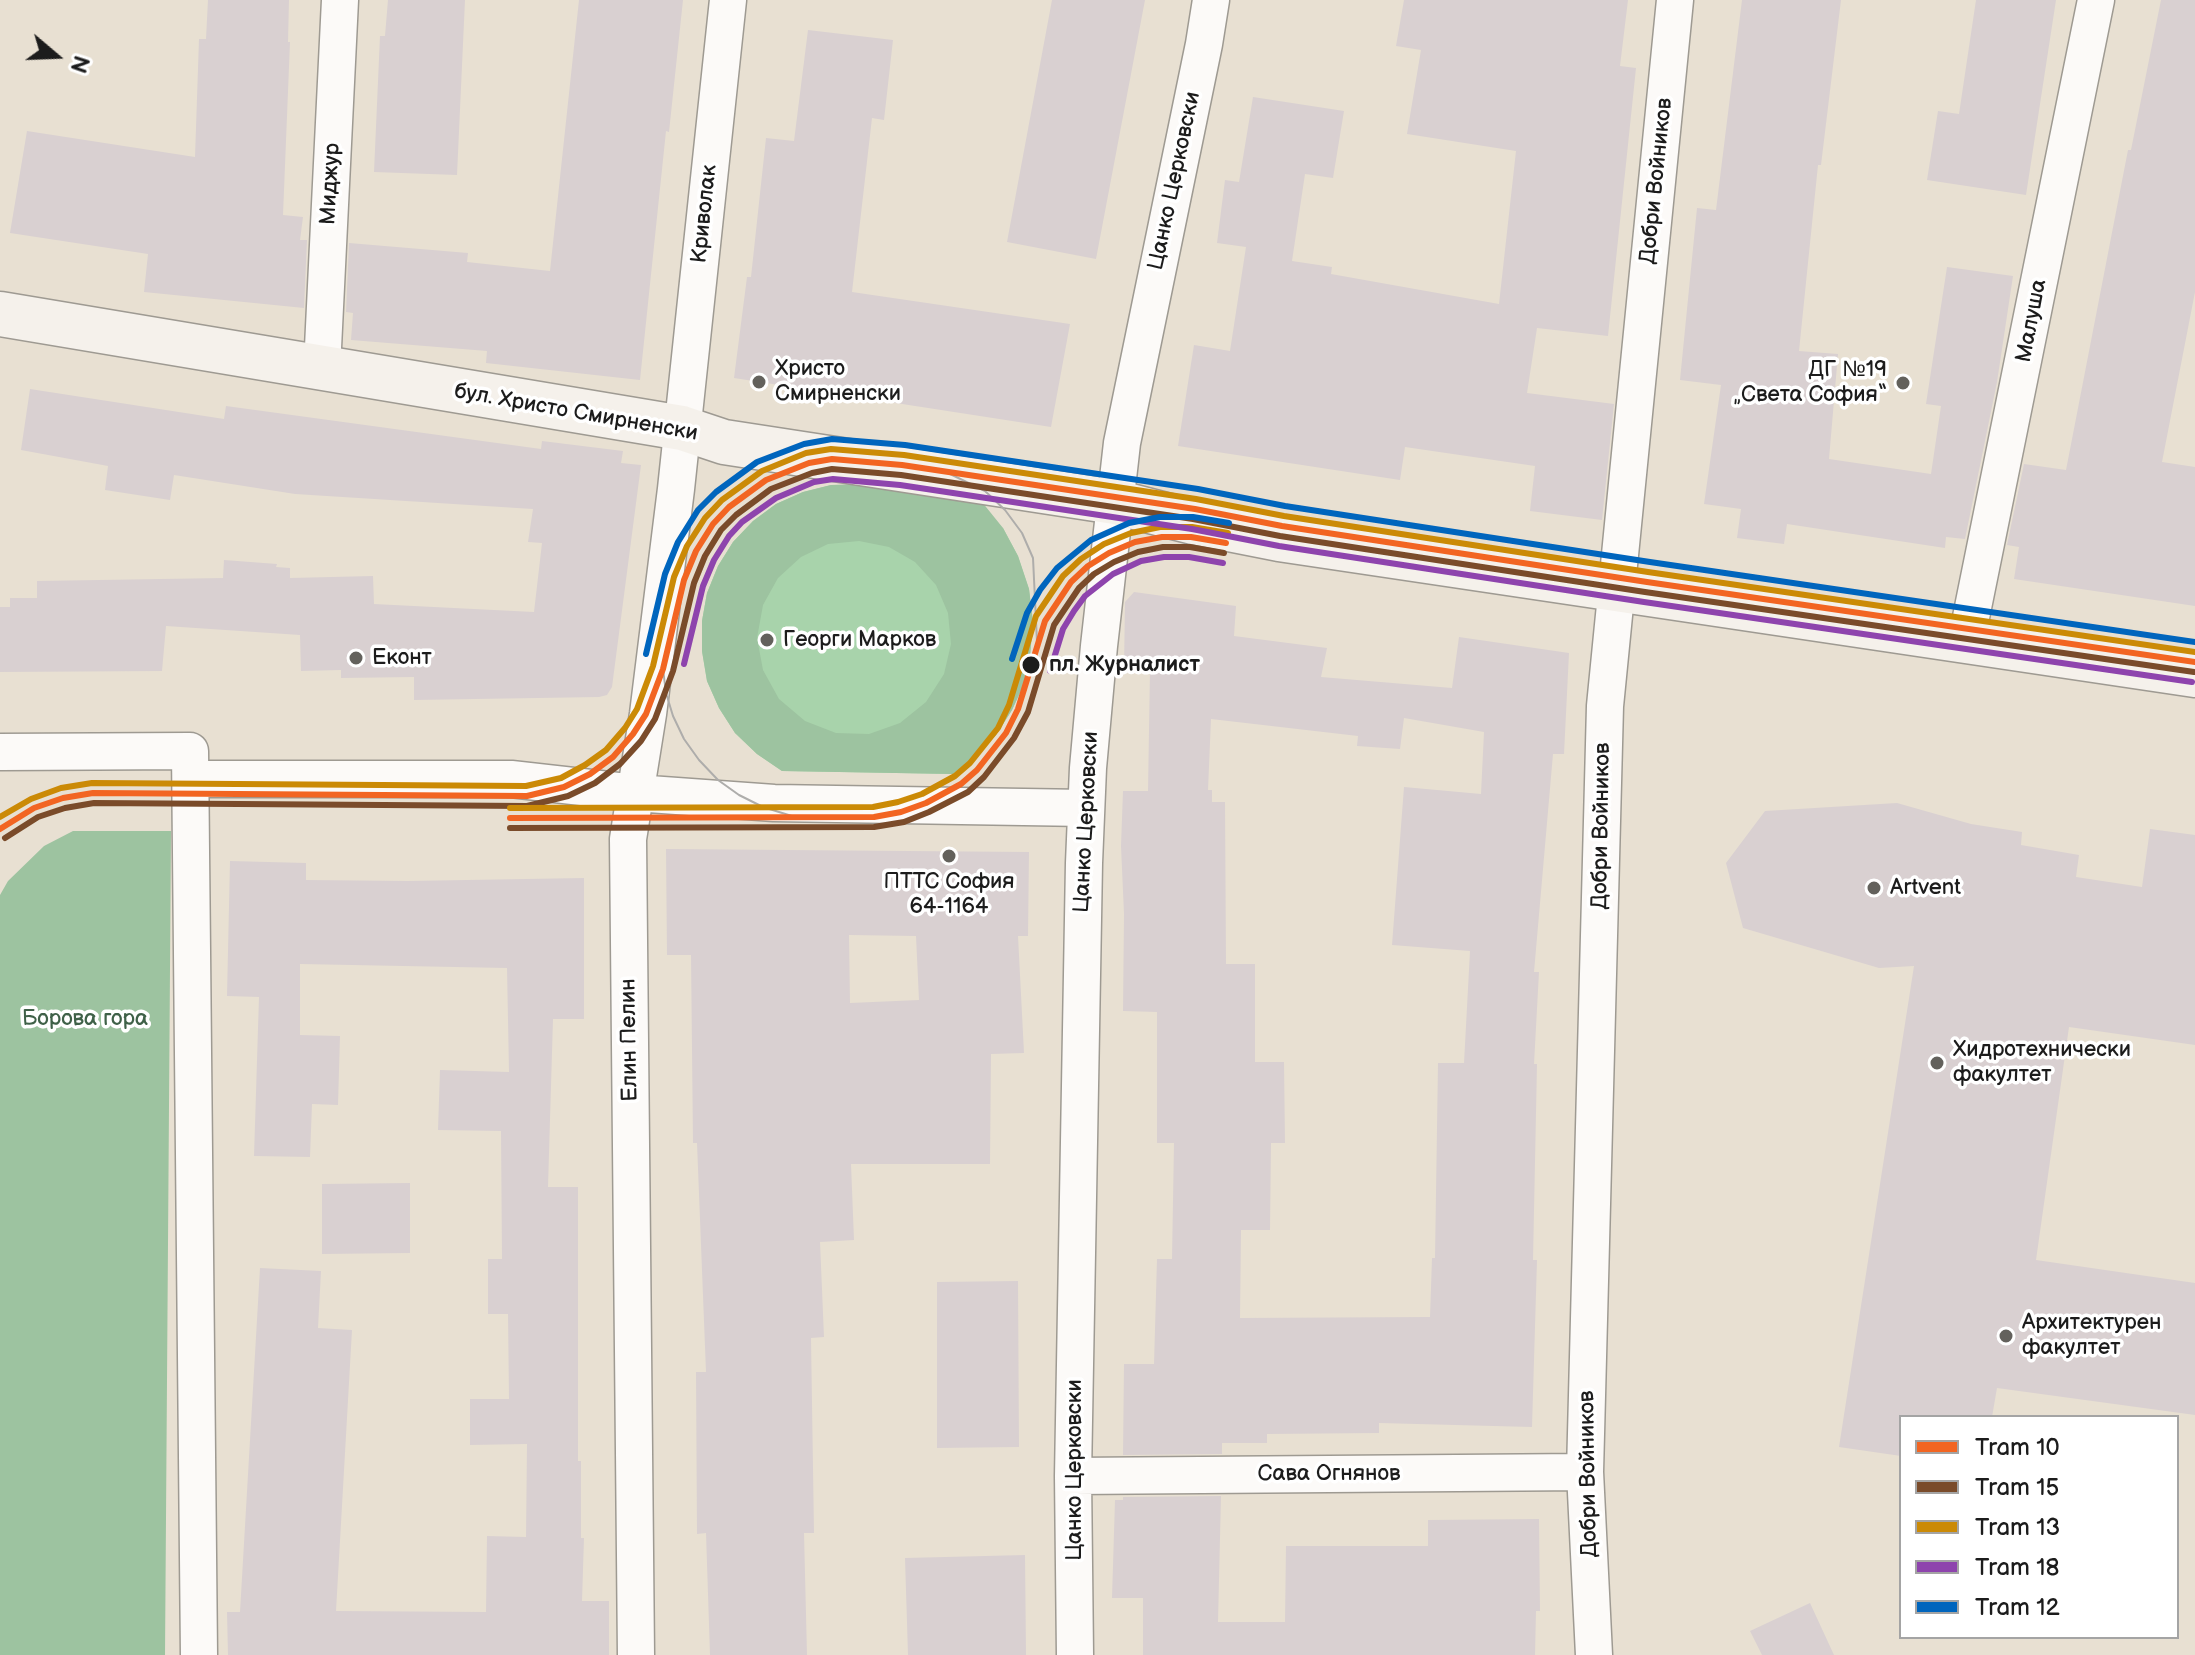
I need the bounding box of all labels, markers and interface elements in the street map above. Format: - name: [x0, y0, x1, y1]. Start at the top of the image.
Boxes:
- north arrow: [16, 16, 96, 96]
- text: N: [64, 52, 95, 76]
- street label: Цанко Церковски: [1143, 89, 1207, 273]
- street label: Добри Войников: [1635, 97, 1679, 265]
- street label: Миджур: [316, 142, 346, 226]
- street label: Криволак: [687, 163, 723, 265]
- street label: Малуша: [2011, 277, 2053, 365]
- place label: Христо Смирненски: [775, 356, 901, 408]
- place label: ДГ №19 „Света София“: [1733, 357, 1887, 408]
- marker: Христо Смирненски: [750, 373, 768, 391]
- marker: ДГ №19 „Света София“: [1894, 374, 1912, 392]
- street label: бул. Христо Смирненски: [452, 379, 700, 447]
- place label: Георги Марков: [783, 627, 936, 653]
- marker: Георги Марков: [758, 631, 776, 649]
- place label: Еконт: [372, 645, 432, 671]
- marker: Еконт: [347, 649, 365, 667]
- place label: пл. Журналист: [1049, 652, 1200, 678]
- marker: пл. Журналист: [1020, 654, 1042, 676]
- street label: Цанко Церковски: [1069, 731, 1105, 913]
- street label: Добри Войников: [1587, 742, 1617, 910]
- marker: ПТТС София 64-1164: [940, 847, 958, 865]
- place label: ПТТС София 64-1164: [883, 869, 1015, 920]
- place label: Artvent: [1890, 875, 1961, 901]
- marker: Artvent: [1865, 879, 1883, 897]
- street label: Елин Пелин: [616, 978, 644, 1102]
- park label: Борова гора: [22, 1006, 148, 1032]
- place label: Хидротехнически факултет: [1953, 1037, 2131, 1088]
- marker: Хидротехнически факултет: [1928, 1054, 1946, 1072]
- place label: Архитектурен факултет: [2022, 1310, 2161, 1362]
- marker: Архитектурен факултет: [1997, 1327, 2015, 1345]
- street label: Цанко Церковски: [1062, 1379, 1088, 1561]
- street label: Добри Войников: [1574, 1390, 1604, 1558]
- legend: [1899, 1415, 2179, 1639]
- text: Tram 10: [1975, 1433, 2060, 1462]
- street label: Сава Огнянов: [1258, 1461, 1400, 1487]
- text: Tram 15: [1975, 1473, 2059, 1502]
- text: Tram 13: [1975, 1513, 2060, 1542]
- text: Tram 18: [1975, 1553, 2060, 1582]
- text: Tram 12: [1975, 1593, 2060, 1622]

